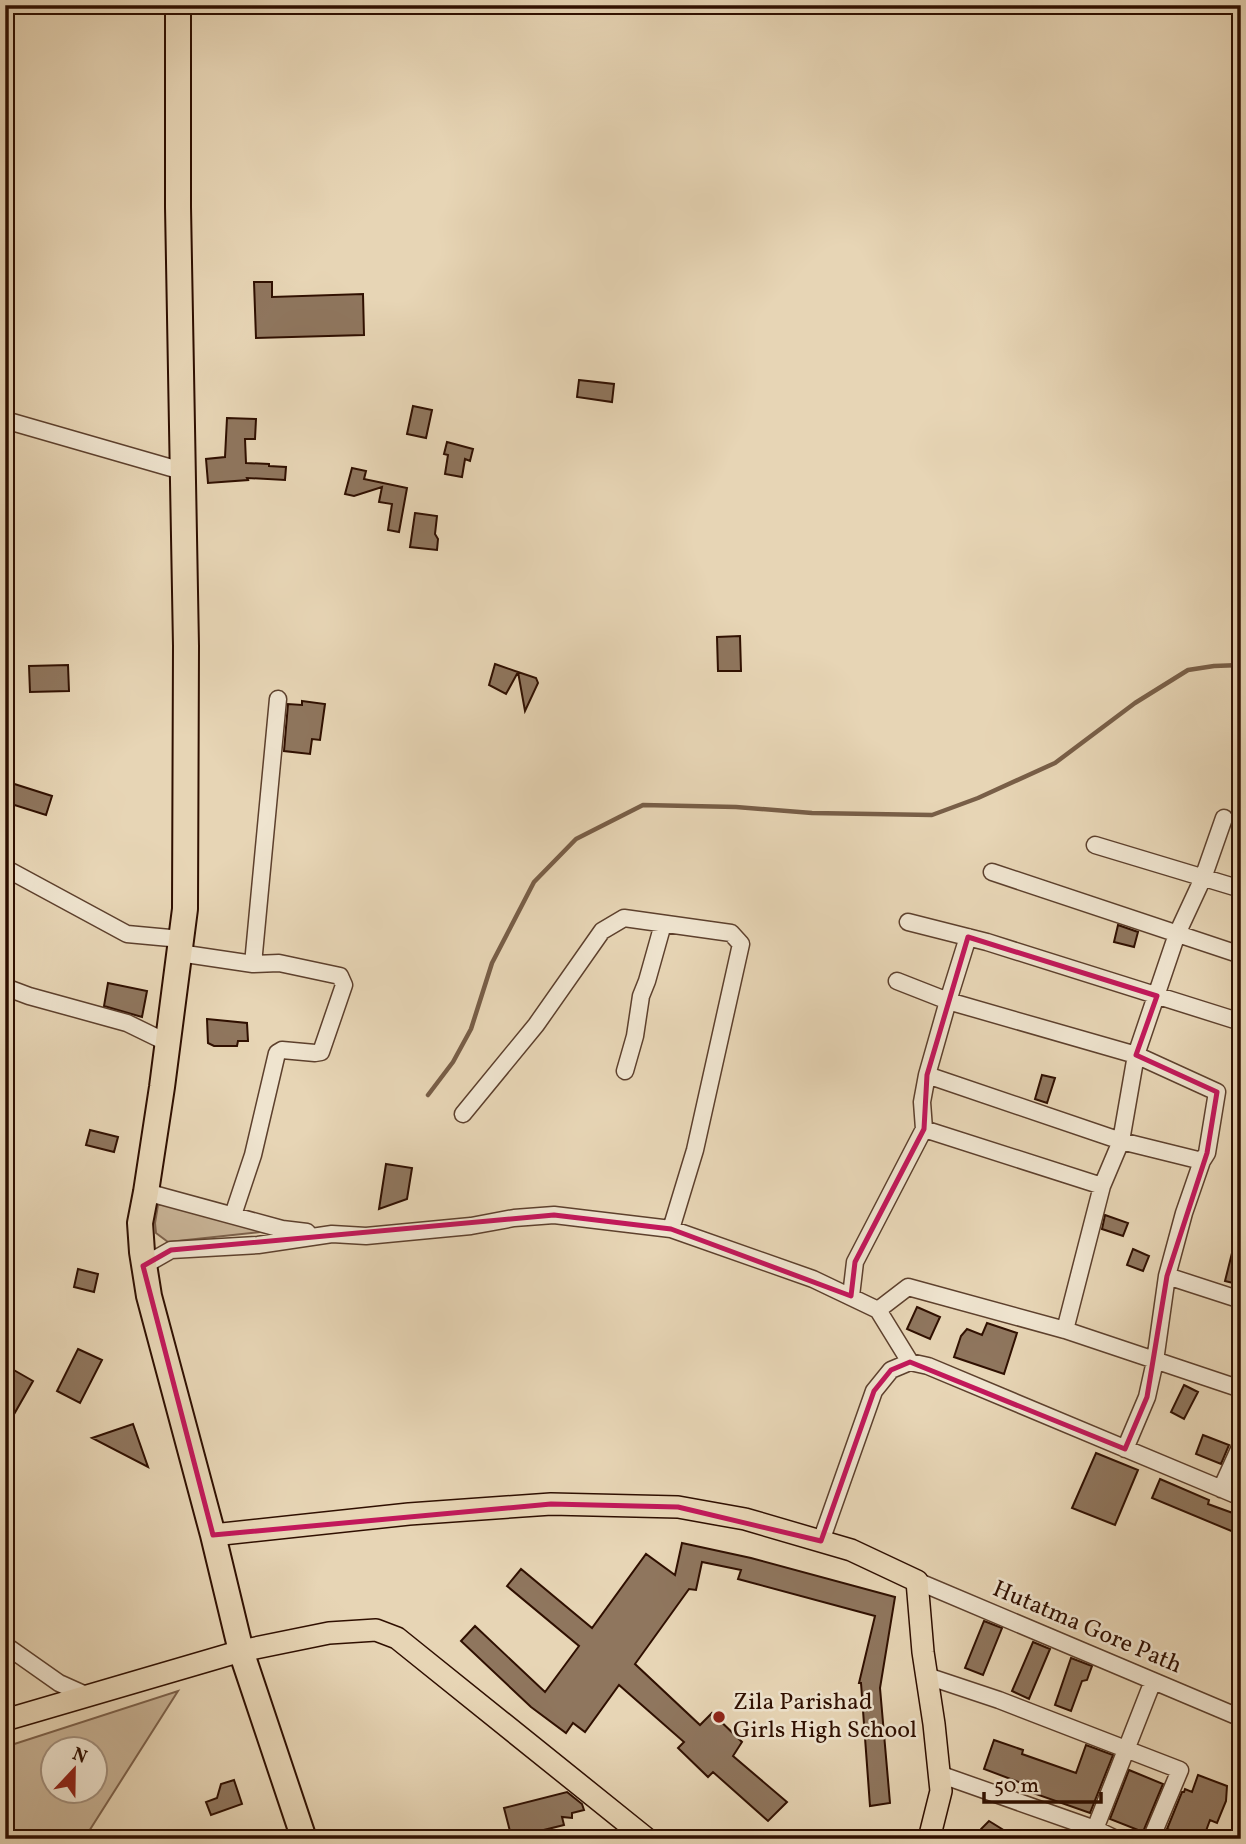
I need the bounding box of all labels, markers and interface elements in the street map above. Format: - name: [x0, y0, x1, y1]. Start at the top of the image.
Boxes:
- street label: Hutatma Gore Path: [987, 1573, 1187, 1683]
- place label: Zila Parishad Girls High School: [733, 1686, 917, 1748]
- marker: Zila Parishad Girls High School: [711, 1709, 727, 1725]
- north arrow: [38, 1736, 108, 1806]
- text: N: [68, 1741, 91, 1771]
- scale bar: [984, 1760, 1101, 1804]
- text: 50 m: [994, 1772, 1039, 1801]

